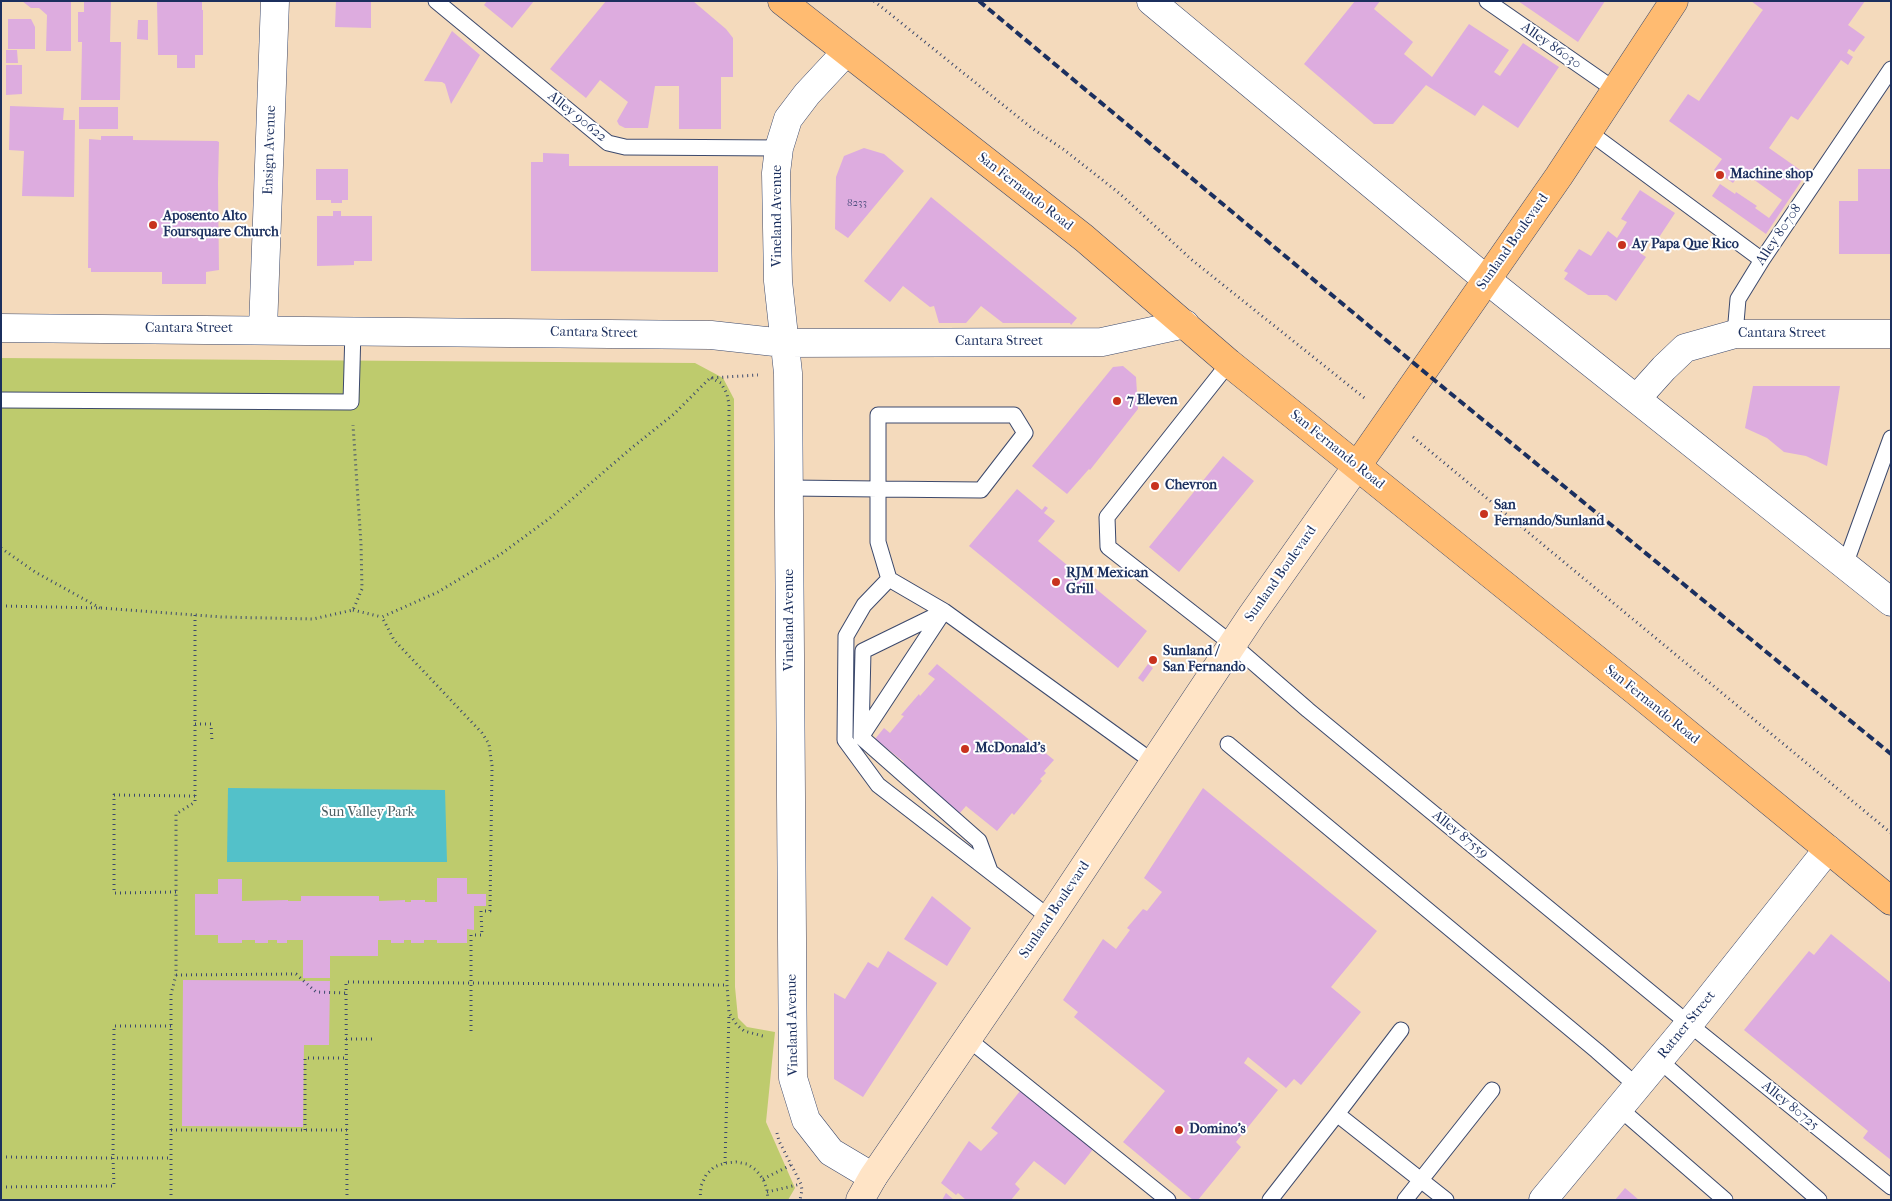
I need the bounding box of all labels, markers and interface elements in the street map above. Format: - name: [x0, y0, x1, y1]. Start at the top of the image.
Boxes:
- street label: Alley 86030: [1518, 19, 1584, 73]
- street label: Alley 90622: [544, 88, 610, 146]
- street label: Ensign Avenue: [260, 105, 280, 195]
- street label: San Fernando Road: [974, 149, 1076, 235]
- street label: Vineland Avenue: [770, 165, 786, 267]
- place label: Machine shop: [1730, 167, 1813, 183]
- marker: Machine shop: [1714, 169, 1726, 181]
- street label: Sunland Boulevard: [1474, 191, 1552, 293]
- house number: 8233: [847, 196, 867, 210]
- street label: Alley 80708: [1752, 201, 1806, 269]
- place label: Aposento Alto Foursquare Church: [163, 209, 279, 242]
- marker: Aposento Alto Foursquare Church: [147, 219, 159, 231]
- place label: Ay Papa Que Rico: [1632, 237, 1739, 253]
- marker: Ay Papa Que Rico: [1616, 239, 1628, 251]
- street label: Cantara Street: [145, 321, 233, 337]
- street label: Cantara Street: [550, 324, 638, 342]
- street label: Cantara Street: [1738, 326, 1826, 342]
- street label: Cantara Street: [955, 334, 1043, 350]
- place label: 7 Eleven: [1127, 393, 1178, 409]
- marker: 7 Eleven: [1111, 395, 1123, 407]
- street label: San Fernando Road: [1286, 407, 1388, 493]
- place label: Chevron: [1165, 478, 1217, 494]
- marker: Chevron: [1149, 480, 1161, 492]
- place label: San Fernando/Sunland: [1494, 498, 1604, 530]
- marker: San Fernando/Sunland: [1478, 508, 1490, 520]
- street label: Sunland Boulevard: [1242, 523, 1320, 625]
- place label: RJM Mexican Grill: [1066, 566, 1148, 598]
- street label: Vineland Avenue: [782, 569, 798, 671]
- marker: RJM Mexican Grill: [1050, 576, 1062, 588]
- place label: Sunland / San Fernando: [1163, 644, 1246, 676]
- marker: Sunland / San Fernando: [1147, 654, 1159, 666]
- street label: San Fernando Road: [1601, 662, 1703, 748]
- place label: McDonald's: [975, 741, 1046, 757]
- marker: McDonald's: [959, 743, 971, 755]
- park label: Sun Valley Park: [321, 805, 415, 821]
- street label: Alley 87559: [1429, 807, 1491, 863]
- street label: Sunland Boulevard: [1016, 858, 1094, 962]
- street label: Vineland Avenue: [784, 974, 802, 1076]
- street label: Ratner Street: [1654, 988, 1720, 1062]
- street label: Alley 80725: [1758, 1078, 1822, 1134]
- place label: Domino's: [1189, 1122, 1246, 1138]
- marker: Domino's: [1173, 1124, 1185, 1136]

